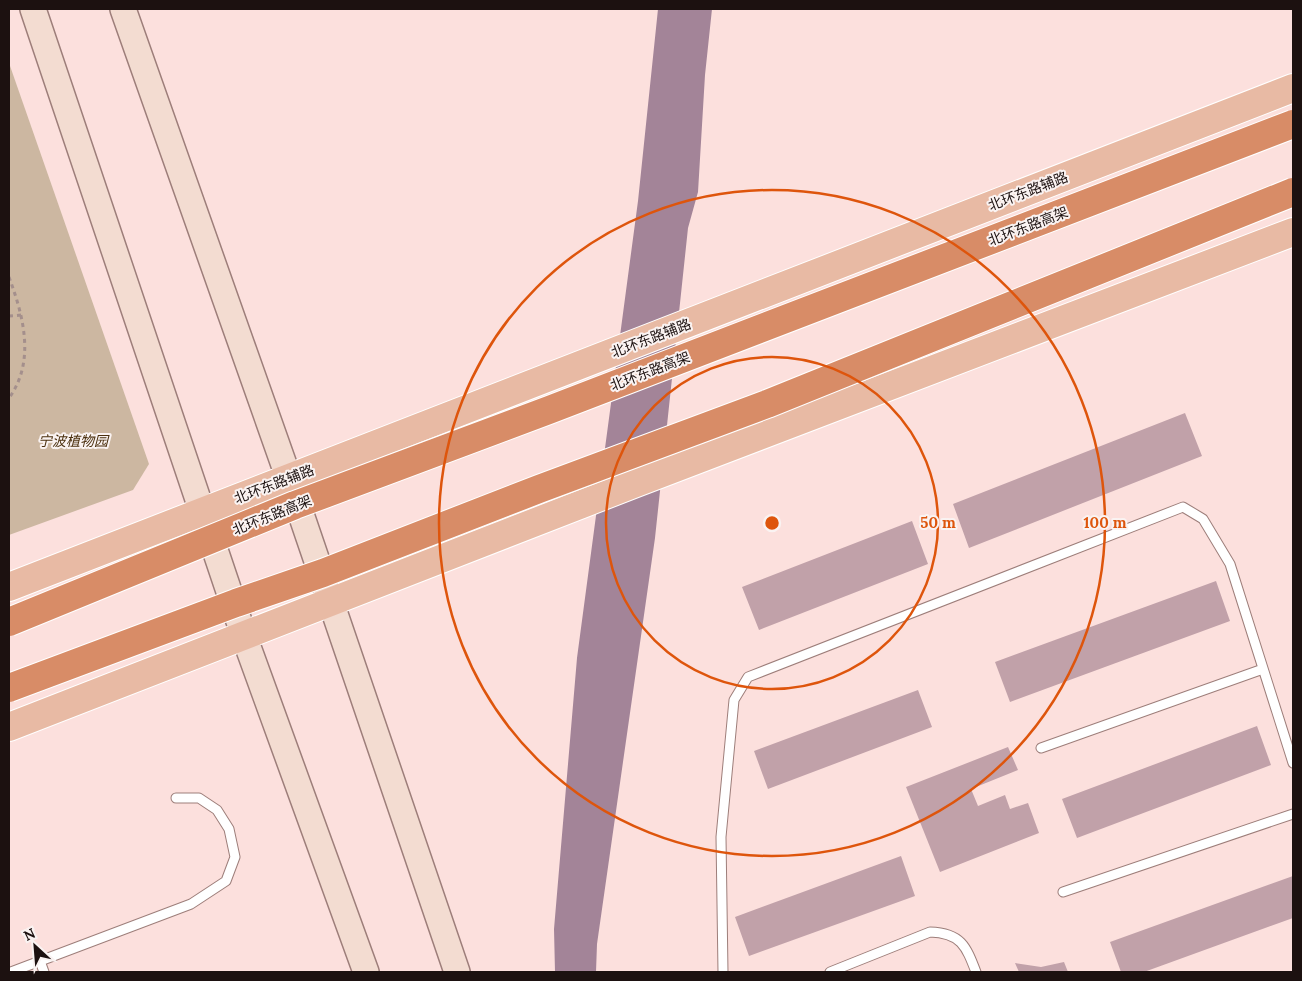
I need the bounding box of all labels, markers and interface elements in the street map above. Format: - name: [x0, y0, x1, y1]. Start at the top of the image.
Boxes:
- street label: 北环东路辅路: [986, 168, 1070, 214]
- street label: 北环东路高架: [986, 203, 1070, 249]
- street label: 北环东路辅路: [609, 315, 693, 361]
- street label: 北环东路高架: [608, 348, 692, 394]
- park label: 宁波植物园: [38, 432, 110, 450]
- street label: 北环东路辅路: [232, 461, 316, 507]
- street label: 北环东路高架: [230, 491, 314, 539]
- text: 50 m: [920, 513, 956, 532]
- text: 100 m: [1084, 513, 1127, 532]
- centre of rings: [763, 514, 781, 532]
- north arrow: [10, 921, 60, 971]
- text: N: [20, 924, 38, 945]

